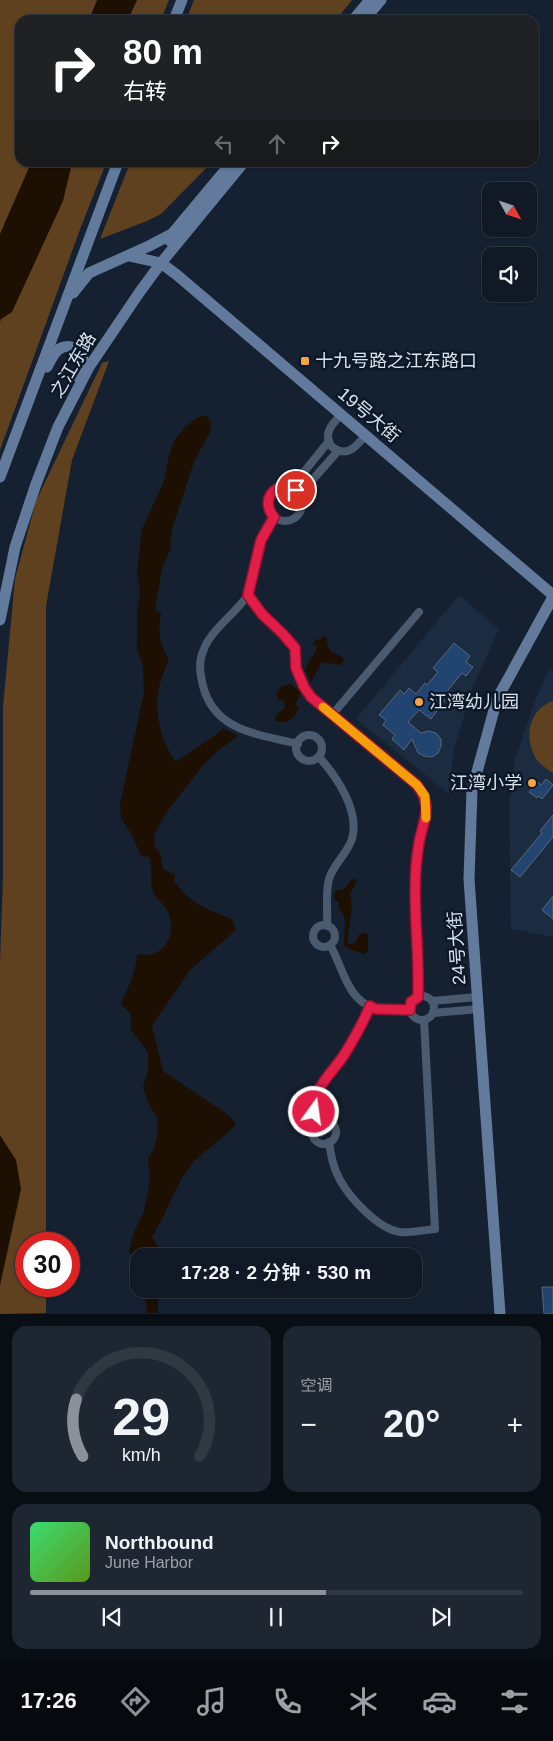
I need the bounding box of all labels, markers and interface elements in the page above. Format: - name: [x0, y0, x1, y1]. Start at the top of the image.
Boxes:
- text: 80 m: [123, 32, 203, 71]
- icon: right: [40, 35, 105, 100]
- text: 右转: [123, 79, 167, 104]
- icon: left: [210, 130, 238, 158]
- icon: ahead: [263, 130, 291, 158]
- icon: right: [316, 130, 344, 158]
- north arrow: [482, 182, 538, 238]
- map controls: [482, 182, 537, 302]
- button: sound: [482, 247, 537, 302]
- street label: 之江东路: [46, 329, 100, 401]
- place label: 十九号路之江东路口: [315, 351, 477, 371]
- marker: 十九号路之江东路口: [299, 355, 311, 367]
- street label: 19号大街: [334, 384, 404, 446]
- pin: [275, 469, 317, 511]
- icon: arrive: [282, 476, 310, 504]
- place label: 江湾幼儿园: [429, 692, 519, 712]
- marker: 江湾幼儿园: [413, 696, 425, 708]
- place label: 江湾小学: [450, 773, 522, 793]
- marker: 江湾小学: [526, 777, 538, 789]
- street label: 24号大街: [444, 910, 470, 986]
- position arrow: [287, 1085, 339, 1137]
- speed limit sign: 30: [15, 1232, 80, 1297]
- text: 17:28 · 2 分钟 · 530 m: [181, 1262, 371, 1283]
- text: 空调: [301, 1377, 333, 1394]
- text: 29: [112, 1388, 170, 1446]
- text: 20°: [383, 1403, 440, 1445]
- text: −: [301, 1409, 317, 1440]
- text: +: [507, 1409, 523, 1440]
- text: km/h: [122, 1445, 161, 1465]
- text: Northbound: [105, 1532, 214, 1553]
- text: June Harbor: [105, 1554, 193, 1571]
- icon: previous: [98, 1603, 126, 1631]
- icon: pause: [262, 1603, 290, 1631]
- icon: next: [427, 1603, 455, 1631]
- icon: directions: [118, 1684, 153, 1719]
- icon: music: [194, 1684, 229, 1719]
- icon: phone: [270, 1684, 305, 1719]
- icon: climate: [346, 1684, 381, 1719]
- icon: car: [422, 1684, 457, 1719]
- icon: filters: [497, 1684, 532, 1719]
- text: 17:26: [20, 1688, 77, 1713]

